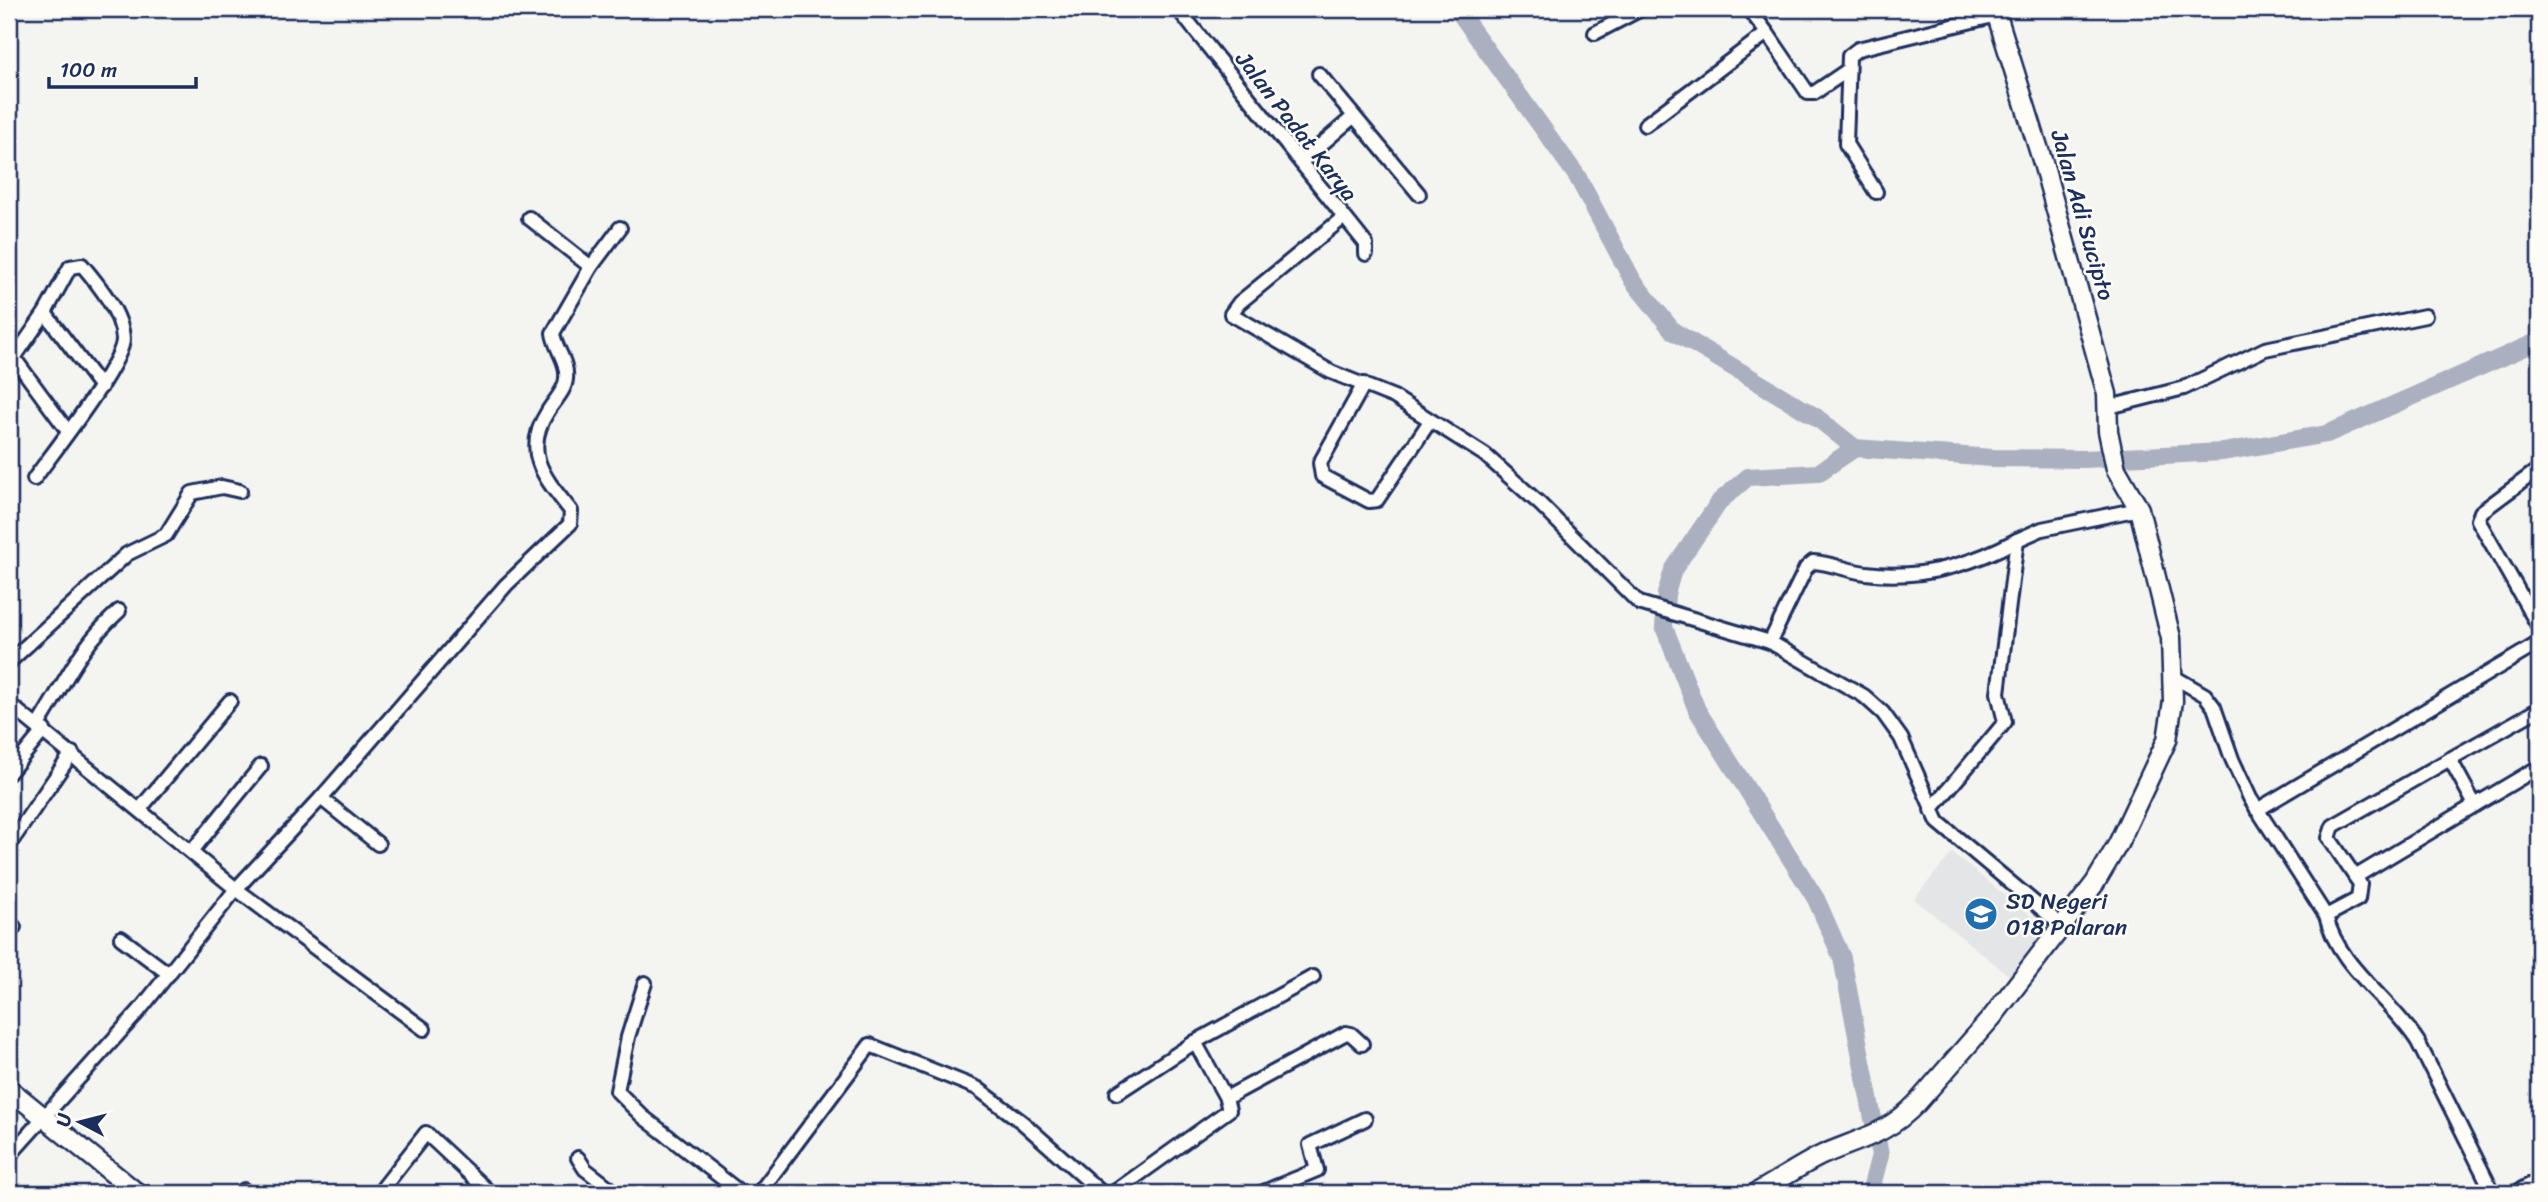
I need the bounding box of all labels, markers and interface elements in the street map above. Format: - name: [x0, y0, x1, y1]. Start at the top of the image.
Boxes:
- street label: Jalan Padat Karya: [1224, 41, 1369, 211]
- scale bar: [49, 46, 196, 90]
- text: 100 m: [60, 51, 117, 89]
- street label: Jalan Adi Sucipto: [2038, 124, 2126, 305]
- place label: SD Negeri 018 Palaran: [2006, 881, 2128, 948]
- school or university icon: SD Negeri 018 Palaran: [1962, 895, 2000, 933]
- north arrow: [46, 1086, 116, 1156]
- text: U: [46, 1110, 81, 1128]

